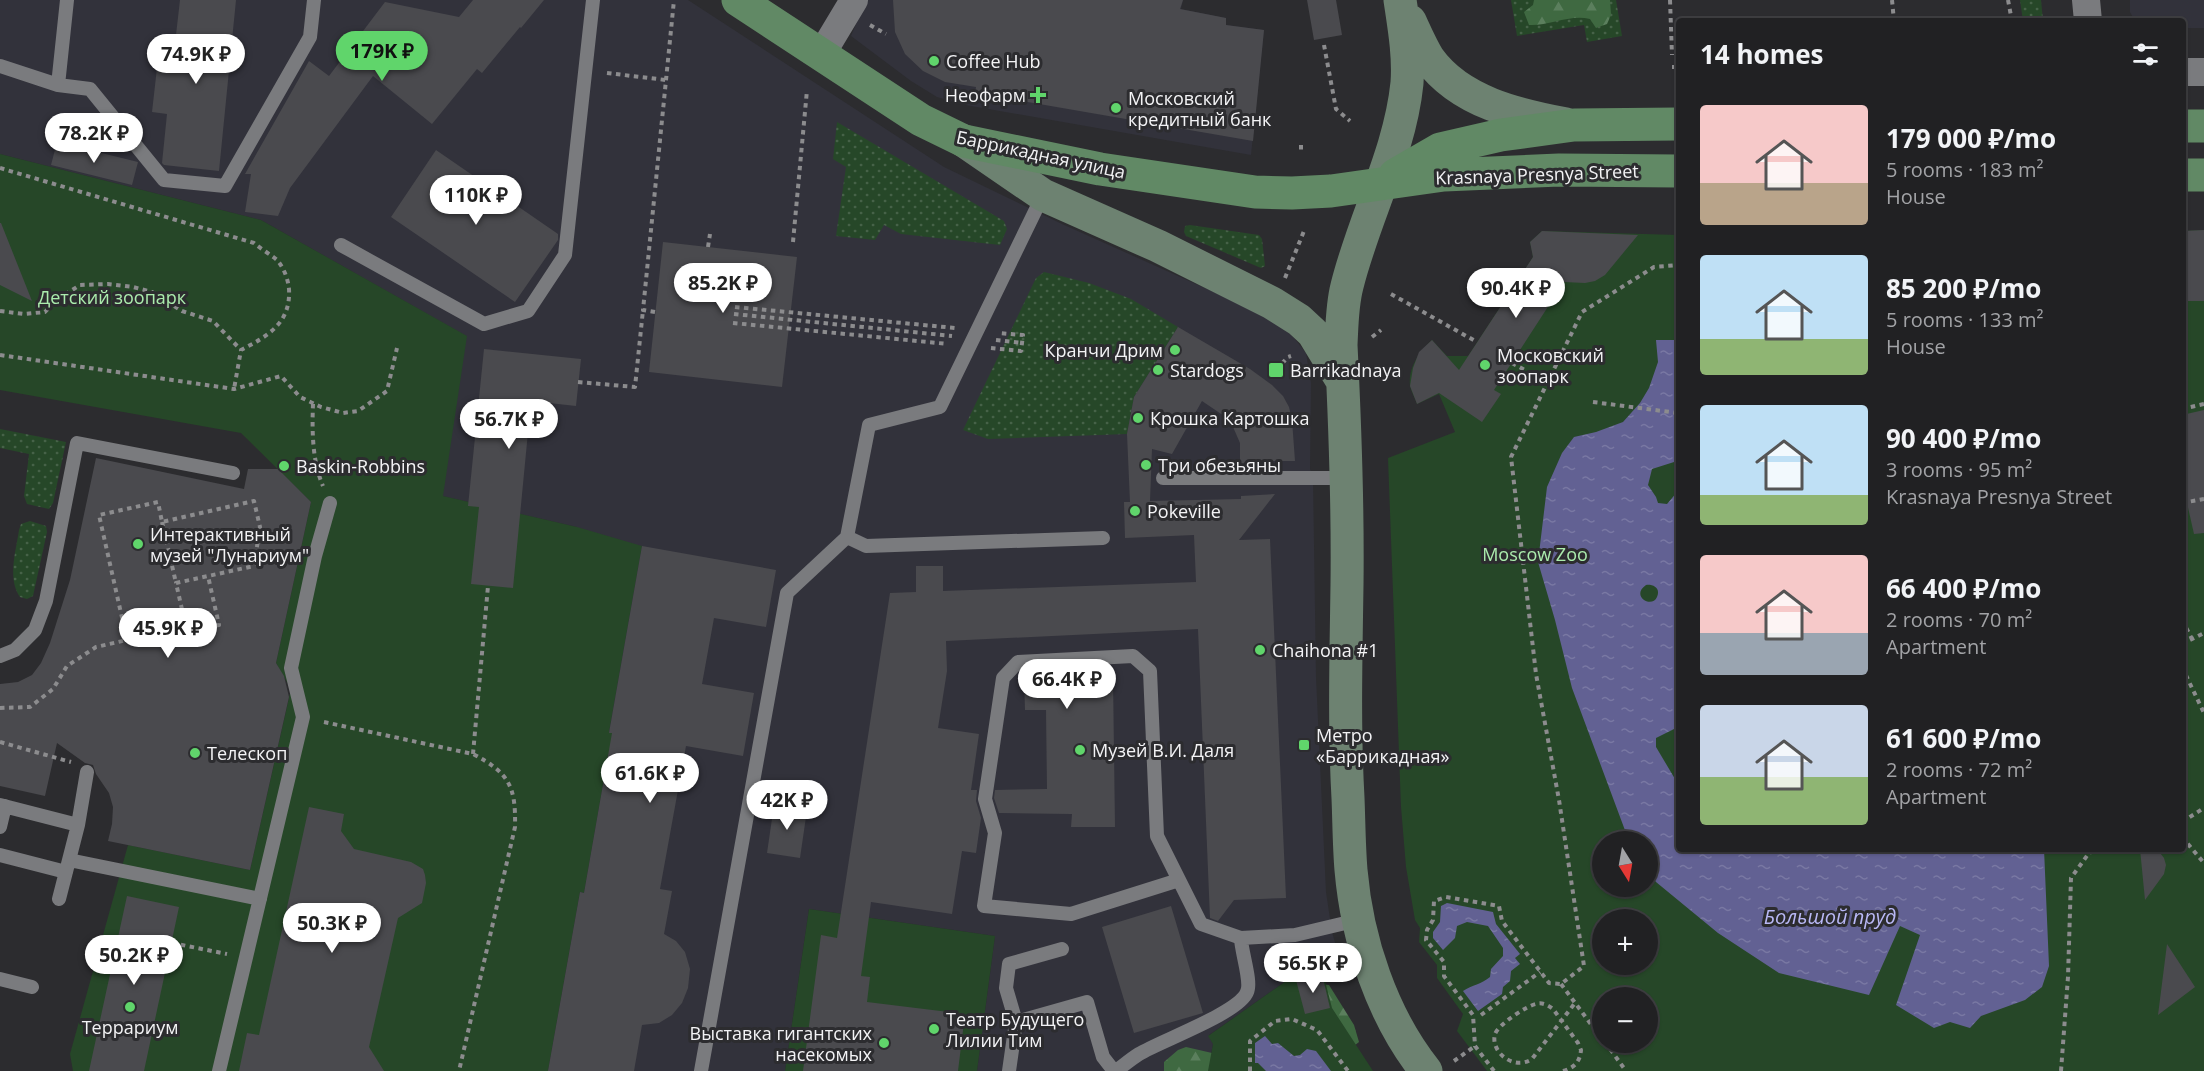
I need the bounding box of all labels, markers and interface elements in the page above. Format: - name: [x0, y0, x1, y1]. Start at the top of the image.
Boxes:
- pin: 179K ₽: [333, 31, 431, 82]
- pin: 74.9K ₽: [141, 34, 251, 85]
- text: 14 homes: [1700, 36, 1824, 72]
- text: 179K ₽: [350, 37, 414, 64]
- icon: filters: [2129, 38, 2162, 71]
- text: 74.9K ₽: [161, 40, 231, 67]
- place label: Coffee Hub: [946, 49, 1041, 73]
- marker: Coffee Hub: [927, 54, 941, 68]
- place label: Неофарм: [945, 83, 1026, 107]
- place label: Московский кредитный банк: [1128, 86, 1272, 131]
- marker: Неофарм: [1031, 88, 1045, 102]
- marker: Московский кредитный банк: [1109, 101, 1123, 115]
- pin: 78.2K ₽: [39, 113, 149, 164]
- text: 78.2K ₽: [59, 119, 129, 146]
- text: 179 000 ₽/mo: [1886, 120, 2056, 156]
- street label: Баррикадная улица: [954, 124, 1128, 184]
- icon: home: [1748, 129, 1820, 201]
- text: 5 rooms · 183 m²: [1886, 156, 2044, 183]
- street label: Krasnaya Presnya Street: [1435, 158, 1639, 190]
- pin: 110K ₽: [427, 175, 525, 226]
- text: 110K ₽: [444, 181, 508, 208]
- text: House: [1886, 183, 1946, 210]
- pin: 85.2K ₽: [668, 263, 778, 314]
- pin: 90.4K ₽: [1461, 268, 1571, 319]
- text: 85.2K ₽: [688, 269, 758, 296]
- text: 85 200 ₽/mo: [1886, 270, 2041, 306]
- text: 90.4K ₽: [1481, 274, 1551, 301]
- icon: home: [1748, 279, 1820, 351]
- park label: Детский зоопарк: [38, 285, 187, 309]
- text: 5 rooms · 133 m²: [1886, 306, 2044, 333]
- text: House: [1886, 333, 1946, 360]
- place label: Кранчи Дрим: [1045, 338, 1163, 362]
- marker: Кранчи Дрим: [1168, 343, 1182, 357]
- place label: Московский зоопарк: [1497, 343, 1604, 388]
- place label: Stardogs: [1170, 358, 1244, 382]
- place label: Barrikadnaya: [1290, 358, 1401, 382]
- marker: Московский зоопарк: [1478, 358, 1492, 372]
- marker: Barrikadnaya: [1267, 361, 1285, 379]
- marker: Stardogs: [1151, 363, 1165, 377]
- pin: 56.7K ₽: [454, 399, 564, 450]
- text: 56.7K ₽: [474, 405, 544, 432]
- place label: Крошка Картошка: [1150, 406, 1309, 430]
- marker: Крошка Картошка: [1131, 411, 1145, 425]
- text: 90 400 ₽/mo: [1886, 420, 2041, 456]
- icon: home: [1748, 429, 1820, 501]
- place label: Три обезьяны: [1158, 453, 1281, 477]
- place label: Baskin-Robbins: [296, 454, 425, 478]
- text: 3 rooms · 95 m²: [1886, 456, 2032, 483]
- marker: Три обезьяны: [1139, 458, 1153, 472]
- marker: Baskin-Robbins: [277, 459, 291, 473]
- text: Krasnaya Presnya Street: [1886, 483, 2112, 510]
- place label: Pokeville: [1147, 499, 1221, 523]
- marker: Pokeville: [1128, 504, 1142, 518]
- place label: Интерактивный музей "Лунариум": [150, 522, 309, 567]
- marker: Интерактивный музей "Лунариум": [131, 537, 145, 551]
- park label: Moscow Zoo: [1482, 542, 1588, 566]
- text: 66 400 ₽/mo: [1886, 570, 2041, 606]
- icon: home: [1748, 579, 1820, 651]
- text: 2 rooms · 70 m²: [1886, 606, 2032, 633]
- pin: 45.9K ₽: [113, 608, 223, 659]
- text: 45.9K ₽: [133, 614, 203, 641]
- text: Apartment: [1886, 633, 1986, 660]
- place label: Chaihona #1: [1272, 638, 1378, 662]
- marker: Chaihona #1: [1253, 643, 1267, 657]
- pin: 66.4K ₽: [1012, 659, 1122, 710]
- text: 66.4K ₽: [1032, 665, 1102, 692]
- text: 61 600 ₽/mo: [1886, 720, 2041, 756]
- place label: Метро «Баррикадная»: [1316, 723, 1449, 768]
- icon: home: [1748, 729, 1820, 801]
- place label: Музей В.И. Даля: [1092, 738, 1234, 762]
- marker: Метро «Баррикадная»: [1297, 738, 1311, 752]
- place label: Телескоп: [207, 741, 287, 765]
- marker: Музей В.И. Даля: [1073, 743, 1087, 757]
- marker: Телескоп: [188, 746, 202, 760]
- pin: 61.6K ₽: [595, 753, 705, 804]
- text: 2 rooms · 72 m²: [1886, 756, 2032, 783]
- text: 61.6K ₽: [615, 759, 685, 786]
- pin: 42K ₽: [745, 780, 829, 831]
- text: Apartment: [1886, 783, 1986, 810]
- text: 42K ₽: [761, 786, 814, 813]
- north arrow: [1592, 831, 1658, 897]
- map controls: [1592, 831, 1658, 1053]
- pin: 50.3K ₽: [277, 903, 387, 954]
- water label: Большой пруд: [1764, 903, 1896, 930]
- text: 50.3K ₽: [297, 909, 367, 936]
- button: +: [1592, 909, 1658, 975]
- pin: 50.2K ₽: [79, 935, 189, 986]
- text: 50.2K ₽: [99, 941, 169, 968]
- pin: 56.5K ₽: [1258, 943, 1368, 994]
- text: 56.5K ₽: [1278, 949, 1348, 976]
- button: −: [1592, 987, 1658, 1053]
- marker: Террариум: [123, 1000, 137, 1014]
- place label: Театр Будущего Лилии Тим: [946, 1007, 1084, 1052]
- place label: Террариум: [82, 1015, 178, 1039]
- place label: Выставка гигантских насекомых: [690, 1021, 873, 1066]
- marker: Театр Будущего Лилии Тим: [927, 1022, 941, 1036]
- marker: Выставка гигантских насекомых: [877, 1036, 891, 1050]

